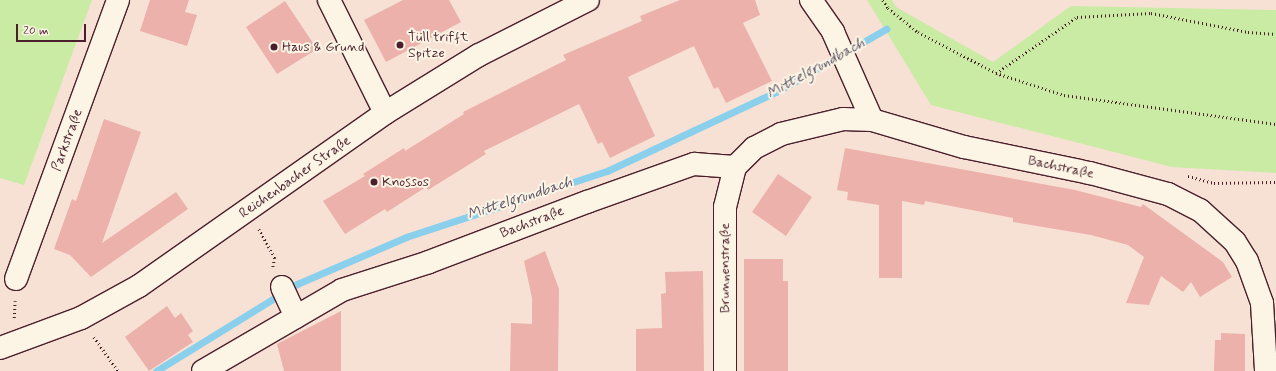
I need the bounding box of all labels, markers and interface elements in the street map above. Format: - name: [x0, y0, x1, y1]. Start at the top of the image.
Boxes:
- scale bar: [18, 16, 88, 42]
- text: 20 m: [23, 23, 49, 39]
- place label: Tüll trifft Spitze: [408, 29, 467, 62]
- water label: Mittelgrundbach: [764, 35, 868, 103]
- place label: Haus & Grund: [282, 39, 364, 55]
- marker: Tüll trifft Spitze: [395, 40, 405, 50]
- marker: Haus & Grund: [269, 42, 279, 52]
- street label: Parkstraße: [48, 107, 86, 173]
- street label: Reichenbacher Straße: [236, 132, 354, 222]
- street label: Bachstraße: [1026, 152, 1096, 182]
- place label: Knossos: [382, 174, 429, 190]
- water label: Mittelgrundbach: [465, 174, 575, 224]
- marker: Knossos: [369, 177, 379, 187]
- street label: Bachstraße: [498, 202, 566, 242]
- street label: Brunnenstraße: [717, 223, 733, 313]

